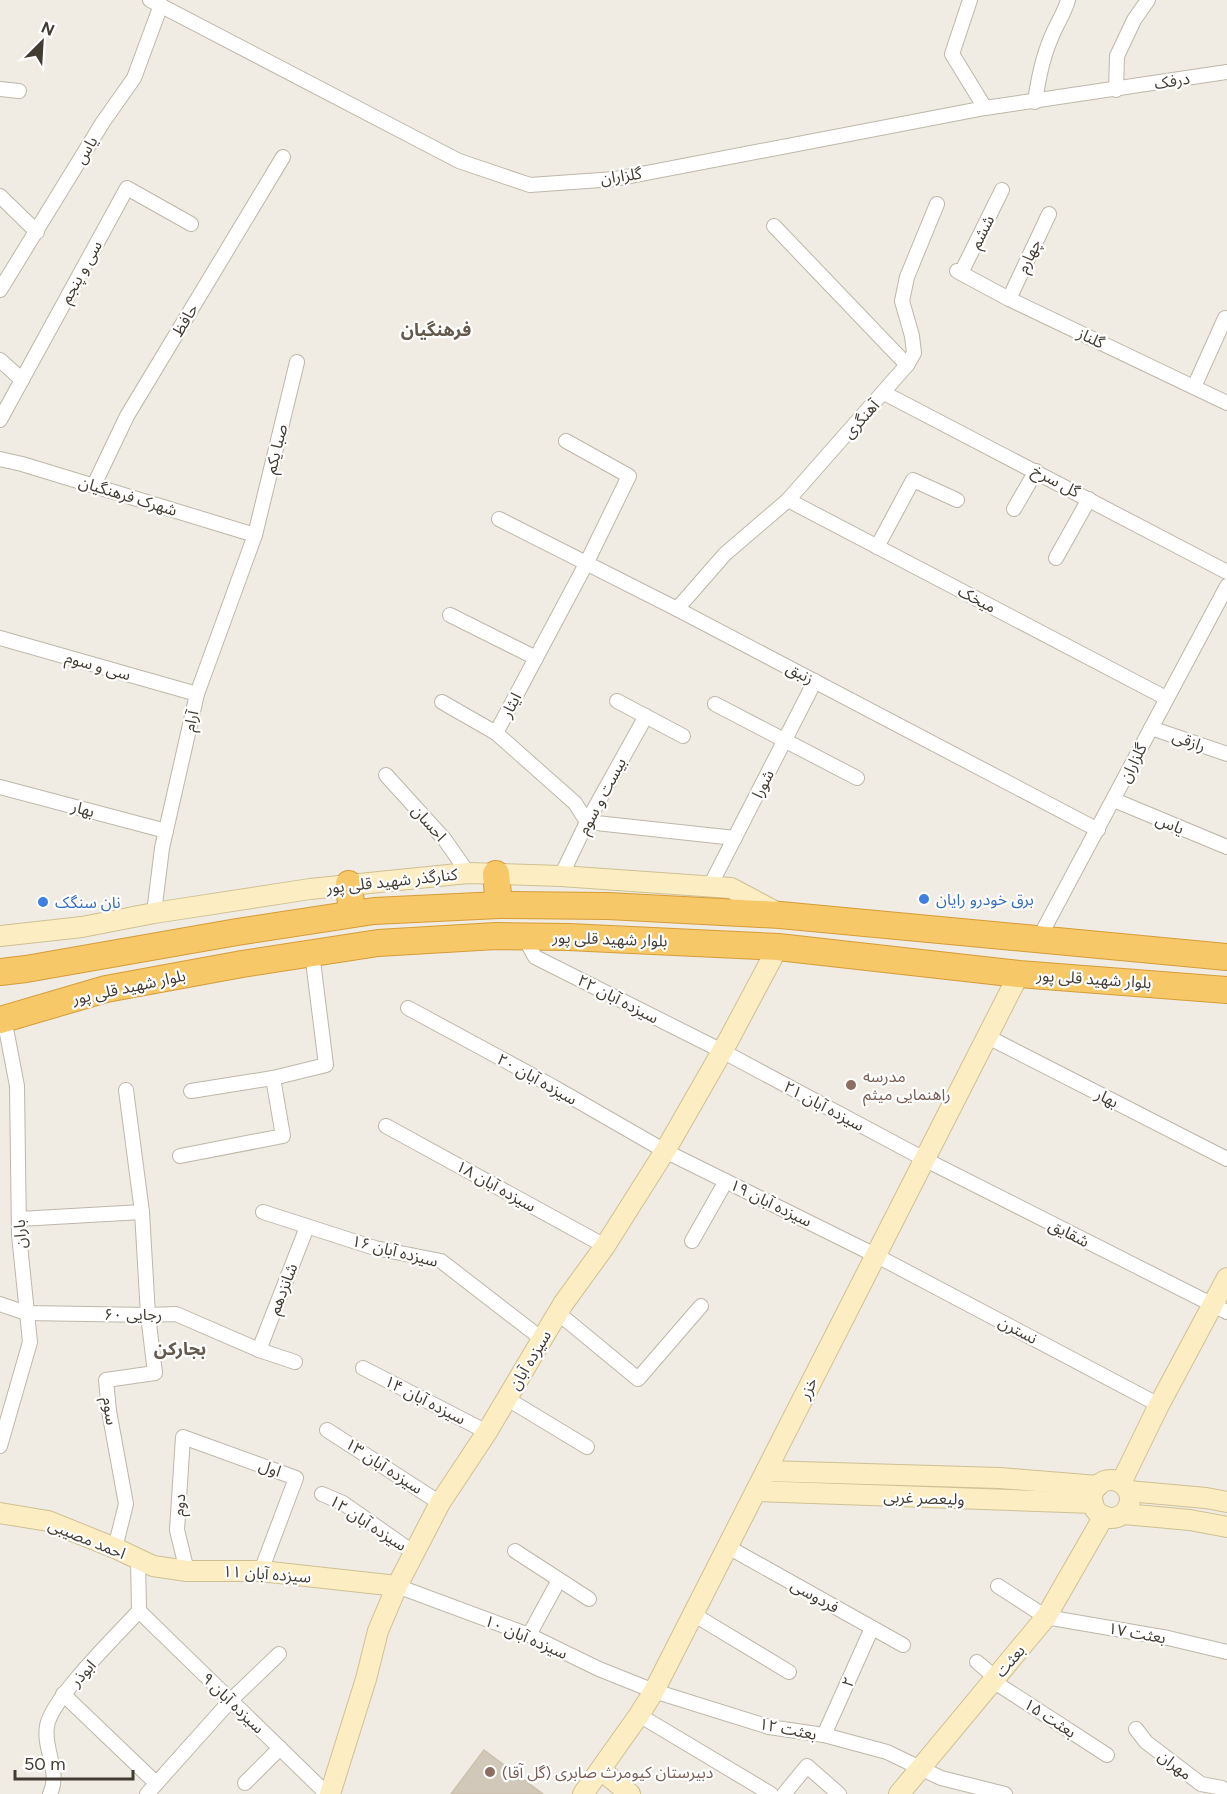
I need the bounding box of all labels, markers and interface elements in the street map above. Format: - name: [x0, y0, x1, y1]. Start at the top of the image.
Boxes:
- north arrow: [12, 12, 72, 72]
- text: N: [38, 18, 57, 40]
- street label: درفک: [1153, 69, 1191, 93]
- street label: یاس: [70, 133, 102, 167]
- street label: گلزاران: [599, 164, 643, 188]
- street label: ششم: [966, 212, 1001, 253]
- street label: چهارم: [1013, 236, 1048, 277]
- street label: سی و پنجم: [56, 237, 109, 308]
- street label: حافظ: [168, 300, 202, 340]
- district label: فرهنگیان: [401, 319, 471, 341]
- street label: گلناز: [1074, 323, 1108, 353]
- street label: آهنگری: [839, 395, 884, 442]
- street label: صبا یکم: [261, 422, 294, 477]
- street label: گل سرخ: [1027, 461, 1083, 504]
- street label: شهرک فرهنگیان: [77, 472, 179, 520]
- street label: میخک: [955, 581, 999, 617]
- street label: سی و سوم: [62, 648, 133, 687]
- street label: زنبق: [783, 658, 817, 689]
- street label: ایثار: [496, 689, 525, 721]
- street label: آرام: [179, 707, 206, 734]
- street label: رازقی: [1170, 726, 1208, 756]
- street label: گلزاران: [1115, 740, 1151, 786]
- street label: بیست و سوم: [574, 754, 633, 839]
- street label: شورا: [748, 767, 778, 801]
- street label: بهار: [68, 797, 97, 821]
- street label: احسان: [408, 801, 450, 845]
- street label: یاس: [1153, 810, 1187, 838]
- street label: کنارگذر شهید قلی پور: [324, 865, 459, 899]
- place label: برق خودرو رایان: [936, 890, 1034, 909]
- marker: برق خودرو رایان: [917, 892, 931, 906]
- place label: نان سنگک: [55, 893, 121, 912]
- marker: نان سنگک: [36, 895, 50, 909]
- street label: بلوار شهید قلی پور: [551, 927, 668, 952]
- street label: بلوار شهید قلی پور: [1035, 965, 1152, 994]
- street label: بلوار شهید قلی پور: [70, 966, 188, 1010]
- street label: سیزده آبان ۲۲: [574, 970, 662, 1028]
- street label: سیزده آبان ۲۰: [494, 1049, 580, 1109]
- place label: مدرسه راهنمایی میثم: [863, 1067, 951, 1107]
- street label: سیزده آبان ۲۱: [781, 1077, 867, 1135]
- marker: مدرسه راهنمایی میثم: [844, 1078, 858, 1092]
- street label: بهار: [1092, 1084, 1122, 1112]
- street label: سیزده آبان ۱۸: [453, 1156, 539, 1216]
- street label: سیزده آبان ۱۹: [727, 1175, 815, 1231]
- street label: شقایق: [1045, 1215, 1092, 1252]
- street label: باران: [10, 1219, 30, 1249]
- street label: سیزده آبان ۱۶: [350, 1231, 440, 1271]
- street label: شانزدهم: [265, 1261, 304, 1318]
- street label: رجایی ۶۰: [104, 1305, 162, 1324]
- street label: نسترن: [995, 1312, 1041, 1348]
- street label: سیزده آبان: [505, 1327, 555, 1393]
- district label: بجارکن: [154, 1338, 206, 1360]
- street label: سیزده آبان ۱۴: [381, 1371, 469, 1429]
- street label: خزر: [794, 1374, 821, 1403]
- street label: سوم: [96, 1396, 121, 1427]
- street label: سیزده آبان ۱۳: [342, 1434, 426, 1498]
- street label: اول: [256, 1455, 284, 1482]
- street label: ولیعصر غربی: [883, 1487, 965, 1509]
- street label: سیزده آبان ۱۲: [326, 1491, 410, 1555]
- street label: دوم: [169, 1493, 192, 1517]
- street label: احمد مصیبی: [46, 1515, 128, 1563]
- street label: سیزده آبان ۱۱: [222, 1561, 312, 1587]
- street label: فردوسی: [788, 1575, 842, 1617]
- street label: سیزده آبان ‍۱۰: [482, 1611, 570, 1663]
- street label: بعثت ۱۷: [1107, 1619, 1167, 1647]
- street label: بعثت: [991, 1641, 1029, 1681]
- street label: ابوذر: [66, 1656, 100, 1691]
- street label: سیزده آبان ۹: [198, 1669, 268, 1737]
- street label: ۲: [837, 1674, 859, 1690]
- street label: بعثت ۱۵: [1020, 1694, 1080, 1742]
- street label: بعثت ۱۲: [758, 1714, 818, 1744]
- scale bar: [15, 1743, 134, 1781]
- street label: مهران: [1154, 1746, 1196, 1784]
- text: 50 m: [24, 1753, 66, 1775]
- place label: دبیرستان کیومرث صابری (گل آقا): [502, 1763, 713, 1782]
- marker: دبیرستان کیومرث صابری (گل آقا): [483, 1765, 497, 1779]

